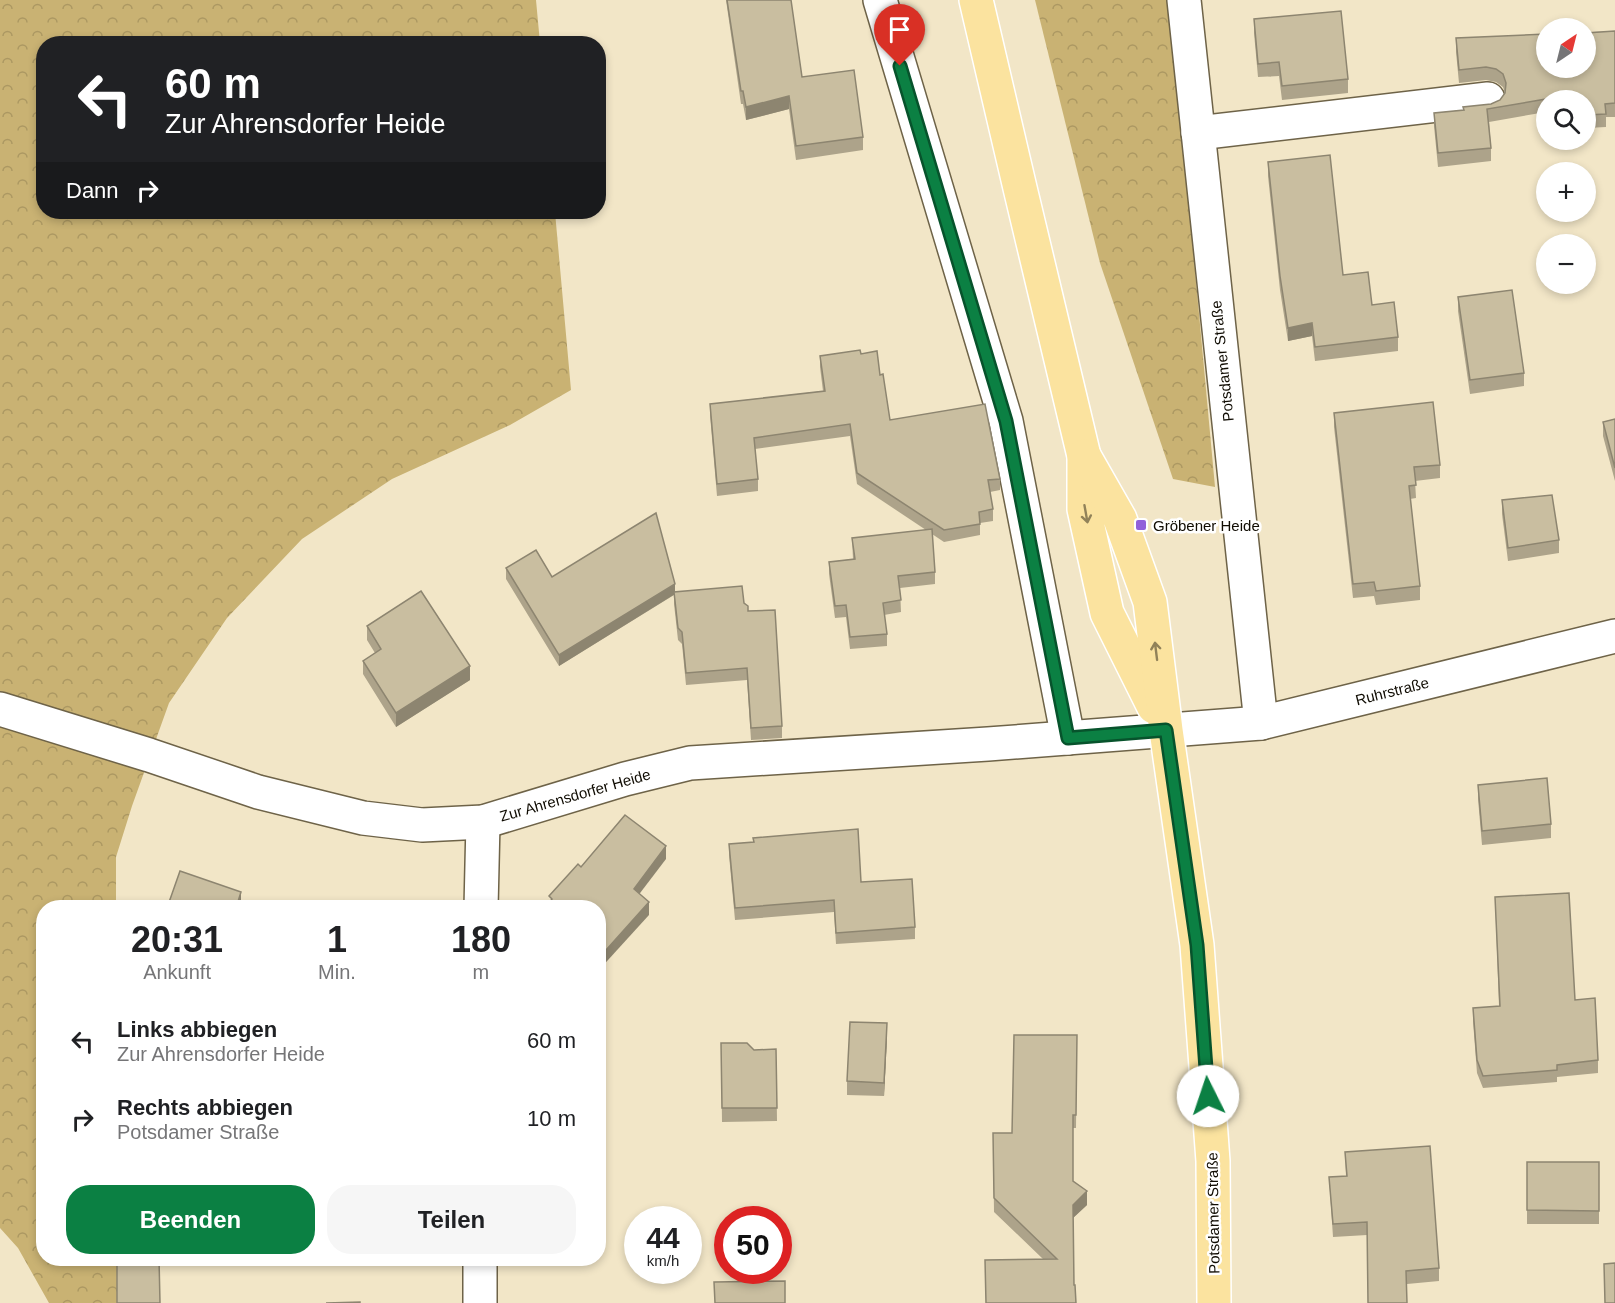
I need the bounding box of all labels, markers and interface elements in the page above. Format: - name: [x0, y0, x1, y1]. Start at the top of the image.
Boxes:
- pin: [874, 4, 925, 66]
- icon: arrive: [883, 13, 916, 46]
- north arrow: [1536, 18, 1596, 78]
- map controls: [1536, 18, 1596, 294]
- icon: left: [66, 60, 144, 138]
- text: 60 m: [165, 60, 261, 107]
- button: search: [1536, 90, 1596, 150]
- text: Zur Ahrensdorfer Heide: [165, 109, 446, 139]
- button: +: [1536, 162, 1596, 222]
- icon: right: [131, 174, 164, 207]
- text: Dann: [66, 178, 119, 203]
- button: −: [1536, 234, 1596, 294]
- street label: Potsdamer Straße: [1207, 300, 1237, 422]
- one-way arrow: [1080, 504, 1091, 524]
- place label: Gröbener Heide: [1153, 517, 1260, 534]
- marker: Gröbener Heide: [1134, 518, 1148, 532]
- one-way arrow: [1150, 642, 1161, 662]
- street label: Ruhrstraße: [1354, 674, 1430, 708]
- street label: Zur Ahrensdorfer Heide: [498, 765, 652, 825]
- text: 20:31: [131, 919, 223, 960]
- text: 1: [327, 919, 347, 960]
- text: 180: [451, 919, 511, 960]
- text: Ankunft: [143, 961, 211, 983]
- text: Min.: [318, 961, 356, 983]
- text: m: [473, 961, 489, 983]
- text: Links abbiegen: [117, 1017, 277, 1042]
- icon: left: [66, 1025, 99, 1058]
- text: 60 m: [527, 1028, 576, 1053]
- text: Zur Ahrensdorfer Heide: [117, 1043, 325, 1065]
- position arrow: [1176, 1064, 1240, 1128]
- text: Rechts abbiegen: [117, 1095, 293, 1120]
- icon: right: [66, 1103, 99, 1136]
- text: 10 m: [527, 1106, 576, 1131]
- text: Potsdamer Straße: [117, 1121, 279, 1143]
- street label: Potsdamer Straße: [1203, 1152, 1223, 1274]
- button: Beenden: [66, 1185, 315, 1254]
- button: Teilen: [327, 1185, 576, 1254]
- speed limit sign: 50: [714, 1206, 792, 1284]
- text: 44: [646, 1221, 680, 1254]
- text: km/h: [647, 1252, 679, 1269]

